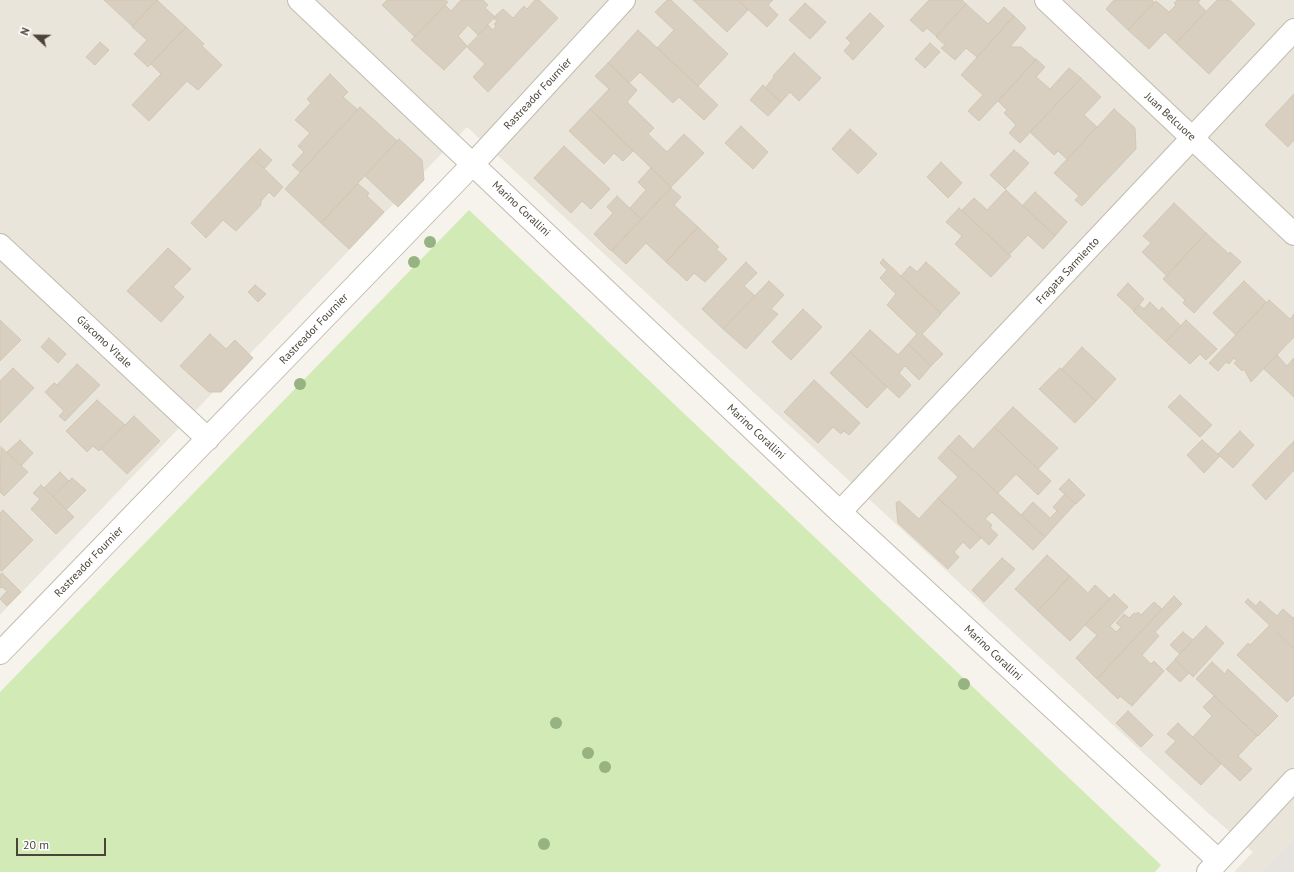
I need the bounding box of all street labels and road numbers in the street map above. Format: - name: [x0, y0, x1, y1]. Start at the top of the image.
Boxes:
- street label: Rastreador Fournier: [501, 55, 575, 133]
- street label: Juan Belcuore: [1142, 90, 1198, 144]
- street label: Marino Corallini: [489, 179, 553, 239]
- street label: Fragata Sarmiento: [1034, 235, 1102, 307]
- street label: Rastreador Fournier: [277, 291, 351, 367]
- street label: Giacomo Vitale: [74, 313, 134, 371]
- street label: Marino Corallini: [724, 402, 788, 462]
- street label: Rastreador Fournier: [52, 524, 126, 600]
- street label: Marino Corallini: [961, 623, 1025, 683]

